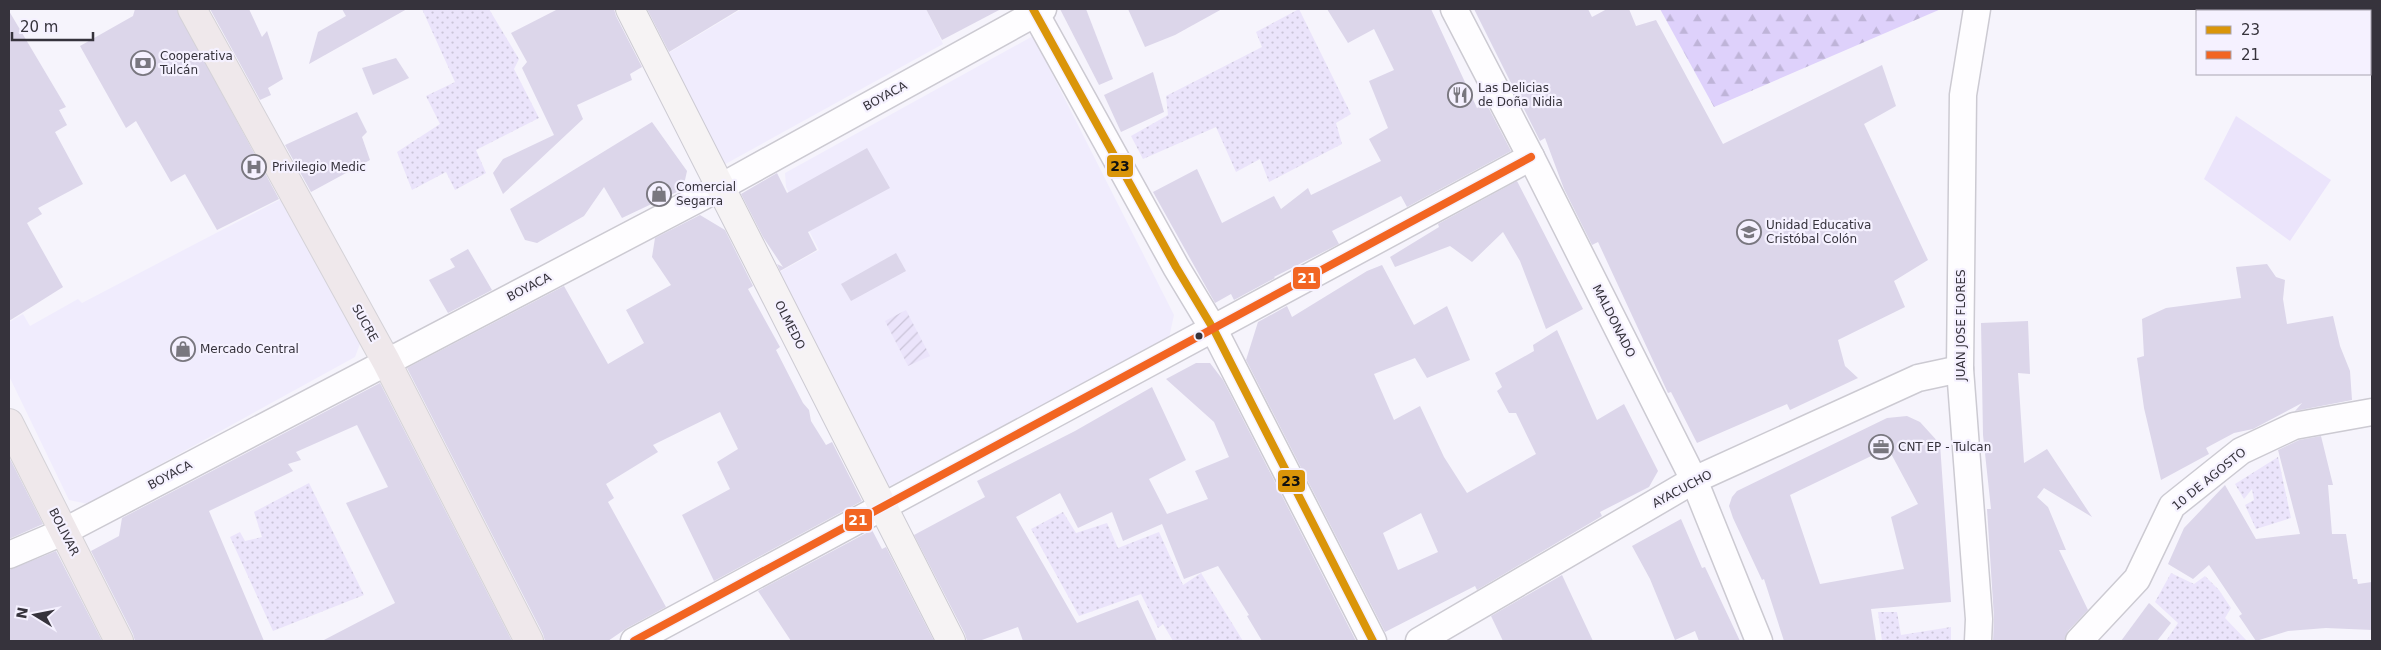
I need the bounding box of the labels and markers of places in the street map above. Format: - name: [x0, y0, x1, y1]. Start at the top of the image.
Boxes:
- place label: Cooperativa Tulcán: [159, 49, 233, 77]
- bank icon: Cooperativa Tulcán: [130, 50, 156, 76]
- place label: Las Delicias de Doña Nidia: [1478, 81, 1563, 109]
- restaurant icon: Las Delicias de Doña Nidia: [1447, 82, 1473, 108]
- hospital icon: Privilegio Medic: [241, 154, 267, 180]
- place label: Privilegio Medic: [272, 160, 366, 174]
- place label: Comercial Segarra: [676, 180, 736, 208]
- shop icon: Comercial Segarra: [646, 181, 672, 207]
- place label: Unidad Educativa Cristóbal Colón: [1766, 218, 1871, 246]
- school or university icon: Unidad Educativa Cristóbal Colón: [1736, 219, 1762, 245]
- unlabelled marker: [1194, 331, 1204, 341]
- shop icon: Mercado Central: [170, 336, 196, 362]
- place label: Mercado Central: [200, 342, 299, 356]
- office icon: CNT EP - Tulcan: [1868, 434, 1894, 460]
- place label: CNT EP - Tulcan: [1898, 440, 1991, 454]

